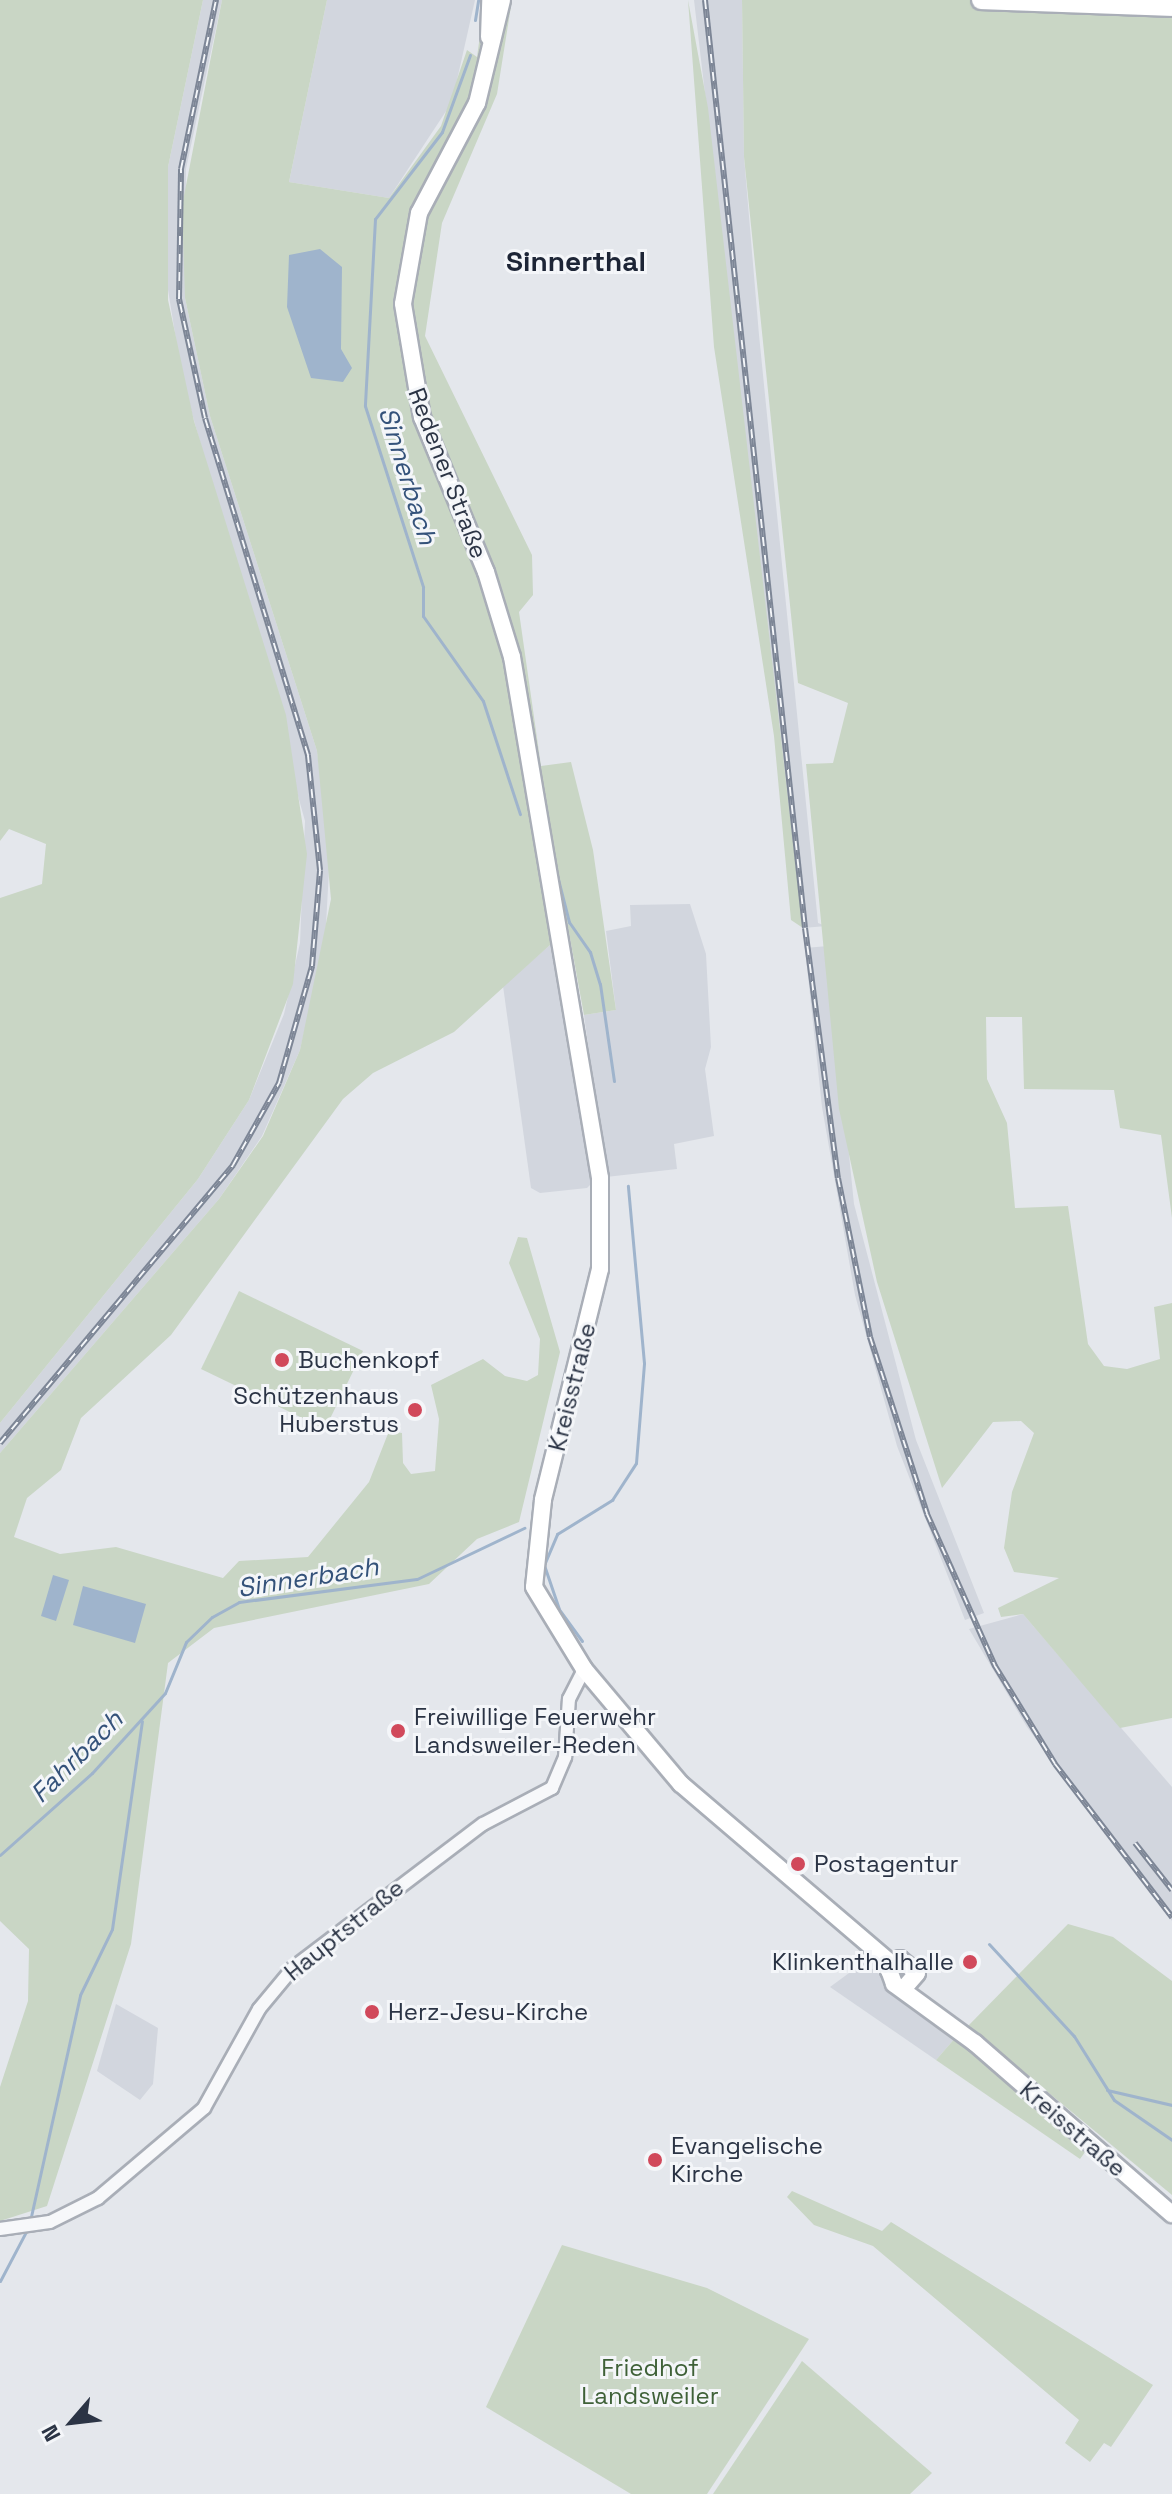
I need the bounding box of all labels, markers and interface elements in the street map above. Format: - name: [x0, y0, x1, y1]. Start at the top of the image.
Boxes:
- district label: Sinnerthal: [506, 244, 646, 278]
- street label: Redener Straße: [402, 384, 494, 562]
- water label: Sinnerbach: [371, 403, 443, 549]
- street label: Kreisstraße: [542, 1320, 602, 1454]
- place label: Buchenkopf: [298, 1346, 439, 1374]
- marker: Buchenkopf: [273, 1351, 291, 1369]
- place label: Schützenhaus Huberstus: [233, 1382, 399, 1438]
- marker: Schützenhaus Huberstus: [406, 1401, 424, 1419]
- water label: Sinnerbach: [235, 1551, 381, 1605]
- place label: Freiwillige Feuerwehr Landsweiler-Reden: [414, 1703, 656, 1759]
- water label: Fahrbach: [24, 1704, 130, 1810]
- marker: Freiwillige Feuerwehr Landsweiler-Reden: [389, 1722, 407, 1740]
- place label: Postagentur: [814, 1850, 958, 1878]
- marker: Postagentur: [789, 1855, 807, 1873]
- street label: Hauptstraße: [279, 1873, 409, 1987]
- place label: Klinkenthalhalle: [772, 1948, 954, 1976]
- marker: Klinkenthalhalle: [961, 1953, 979, 1971]
- place label: Herz-Jesu-Kirche: [388, 1998, 588, 2026]
- marker: Herz-Jesu-Kirche: [363, 2003, 381, 2021]
- street label: Kreisstraße: [1014, 2075, 1132, 2183]
- place label: Evangelische Kirche: [671, 2132, 823, 2188]
- marker: Evangelische Kirche: [646, 2151, 664, 2169]
- park label: Friedhof Landsweiler: [581, 2354, 719, 2410]
- north arrow: [32, 2382, 112, 2462]
- text: N: [35, 2420, 67, 2446]

